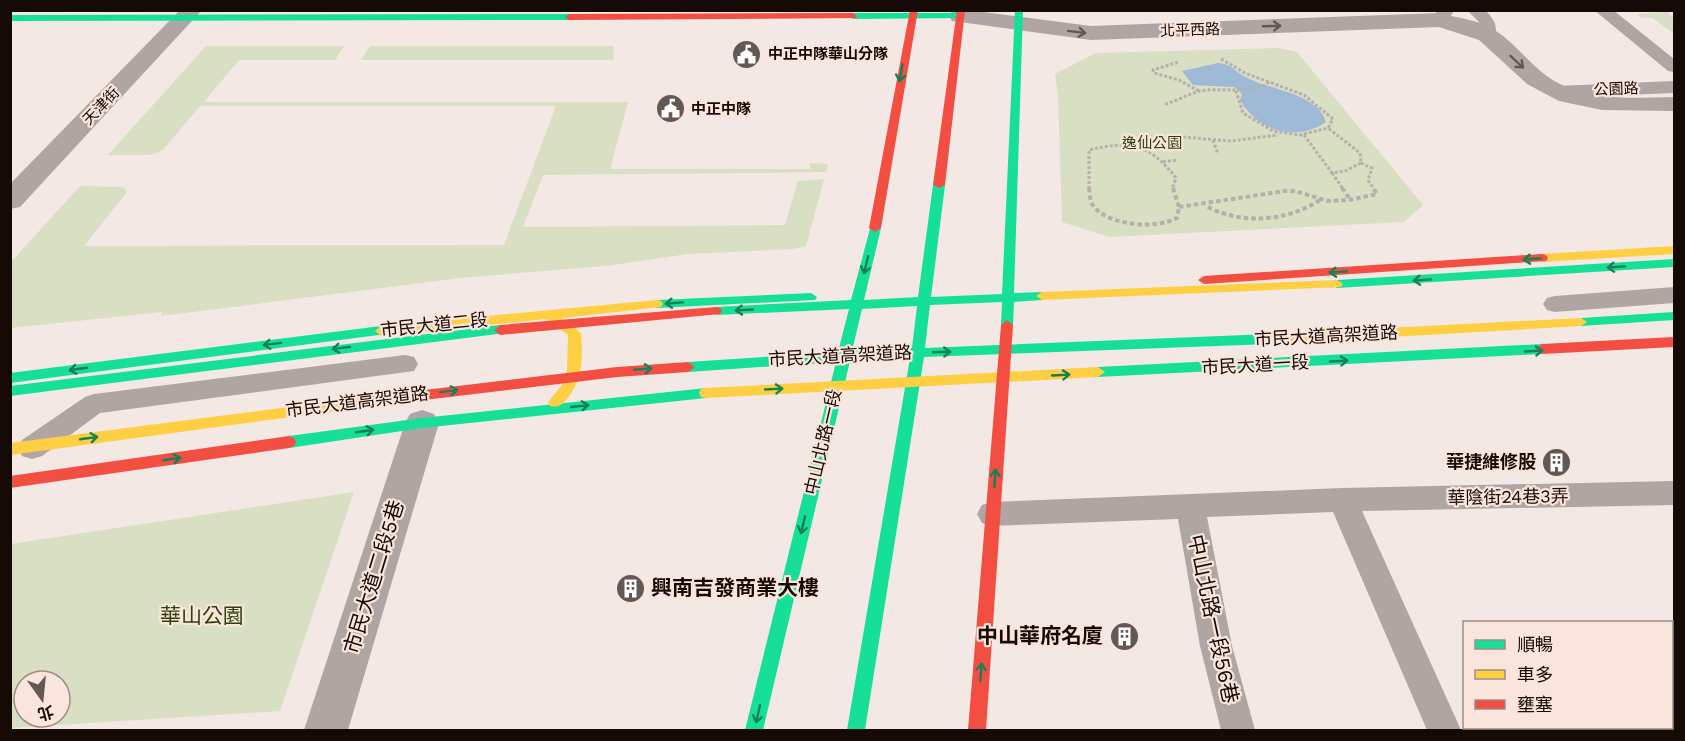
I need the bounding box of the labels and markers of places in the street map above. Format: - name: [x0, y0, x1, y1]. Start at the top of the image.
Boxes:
- public building icon: 中正中隊華山分隊: [731, 38, 763, 70]
- place label: 中正中隊華山分隊: [768, 45, 888, 63]
- public building icon: 中正中隊: [654, 93, 686, 125]
- place label: 中正中隊: [691, 100, 751, 118]
- building icon: 華捷維修股: [1541, 446, 1573, 478]
- place label: 華捷維修股: [1446, 451, 1536, 472]
- building icon: 興南吉發商業大樓: [614, 572, 646, 604]
- place label: 興南吉發商業大樓: [651, 575, 819, 600]
- building icon: 中山華府名廈: [1108, 620, 1140, 652]
- place label: 中山華府名廈: [977, 623, 1103, 648]

